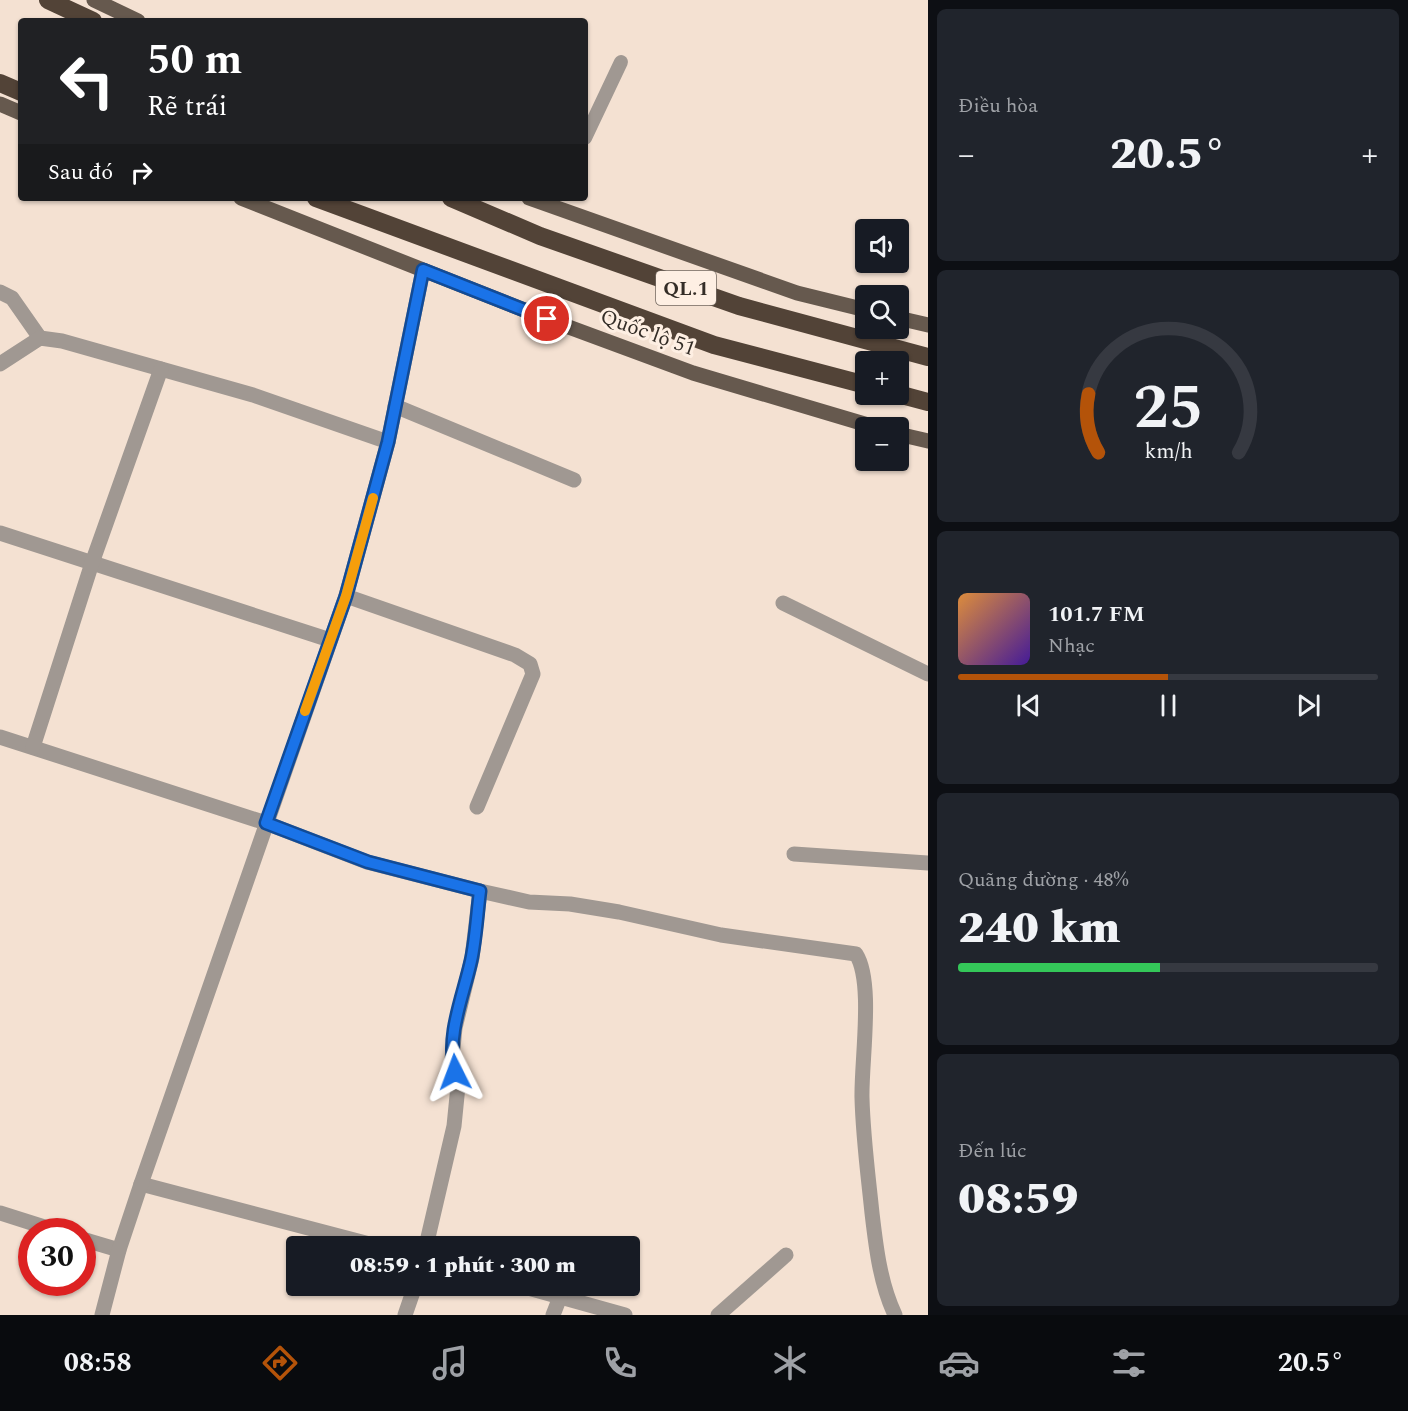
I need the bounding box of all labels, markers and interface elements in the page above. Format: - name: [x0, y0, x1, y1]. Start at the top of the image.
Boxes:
- text: 50 m: [147, 29, 242, 92]
- icon: left: [48, 42, 126, 120]
- text: Rẽ trái: [147, 86, 227, 128]
- text: Điều hòa: [958, 91, 1038, 121]
- text: 20.5°: [1110, 120, 1226, 189]
- text: −: [958, 130, 975, 180]
- text: +: [1361, 130, 1378, 180]
- text: Sau đó: [48, 156, 113, 189]
- icon: right: [125, 156, 158, 189]
- map controls: [855, 219, 909, 471]
- button: sound: [855, 219, 909, 273]
- road number: QL.1: [656, 271, 716, 305]
- button: search: [855, 285, 909, 339]
- pin: [521, 293, 572, 344]
- street label: Quốc lộ 51: [596, 301, 700, 365]
- icon: arrive: [530, 302, 563, 335]
- button: +: [855, 351, 909, 405]
- text: 25: [1133, 361, 1203, 456]
- button: −: [855, 417, 909, 471]
- text: km/h: [1144, 436, 1192, 469]
- text: 101.7 FM: [1048, 598, 1145, 631]
- text: Nhạc: [1048, 631, 1095, 661]
- icon: previous: [1012, 689, 1045, 722]
- icon: pause: [1152, 689, 1185, 722]
- icon: next: [1292, 689, 1325, 722]
- text: Quãng đường · 48%: [958, 865, 1129, 895]
- text: 240 km: [958, 894, 1120, 963]
- position arrow: [423, 1040, 487, 1104]
- text: Đến lúc: [958, 1136, 1027, 1166]
- text: 08:59: [958, 1165, 1079, 1234]
- speed limit sign: 30: [18, 1218, 96, 1296]
- text: 08:59 · 1 phút · 300 m: [350, 1249, 576, 1282]
- text: 08:58: [64, 1342, 132, 1384]
- icon: directions: [259, 1342, 301, 1384]
- icon: music: [429, 1342, 471, 1384]
- icon: phone: [599, 1342, 641, 1384]
- icon: climate: [769, 1342, 811, 1384]
- icon: car: [938, 1342, 980, 1384]
- icon: filters: [1108, 1342, 1150, 1384]
- text: 20.5°: [1278, 1342, 1344, 1384]

